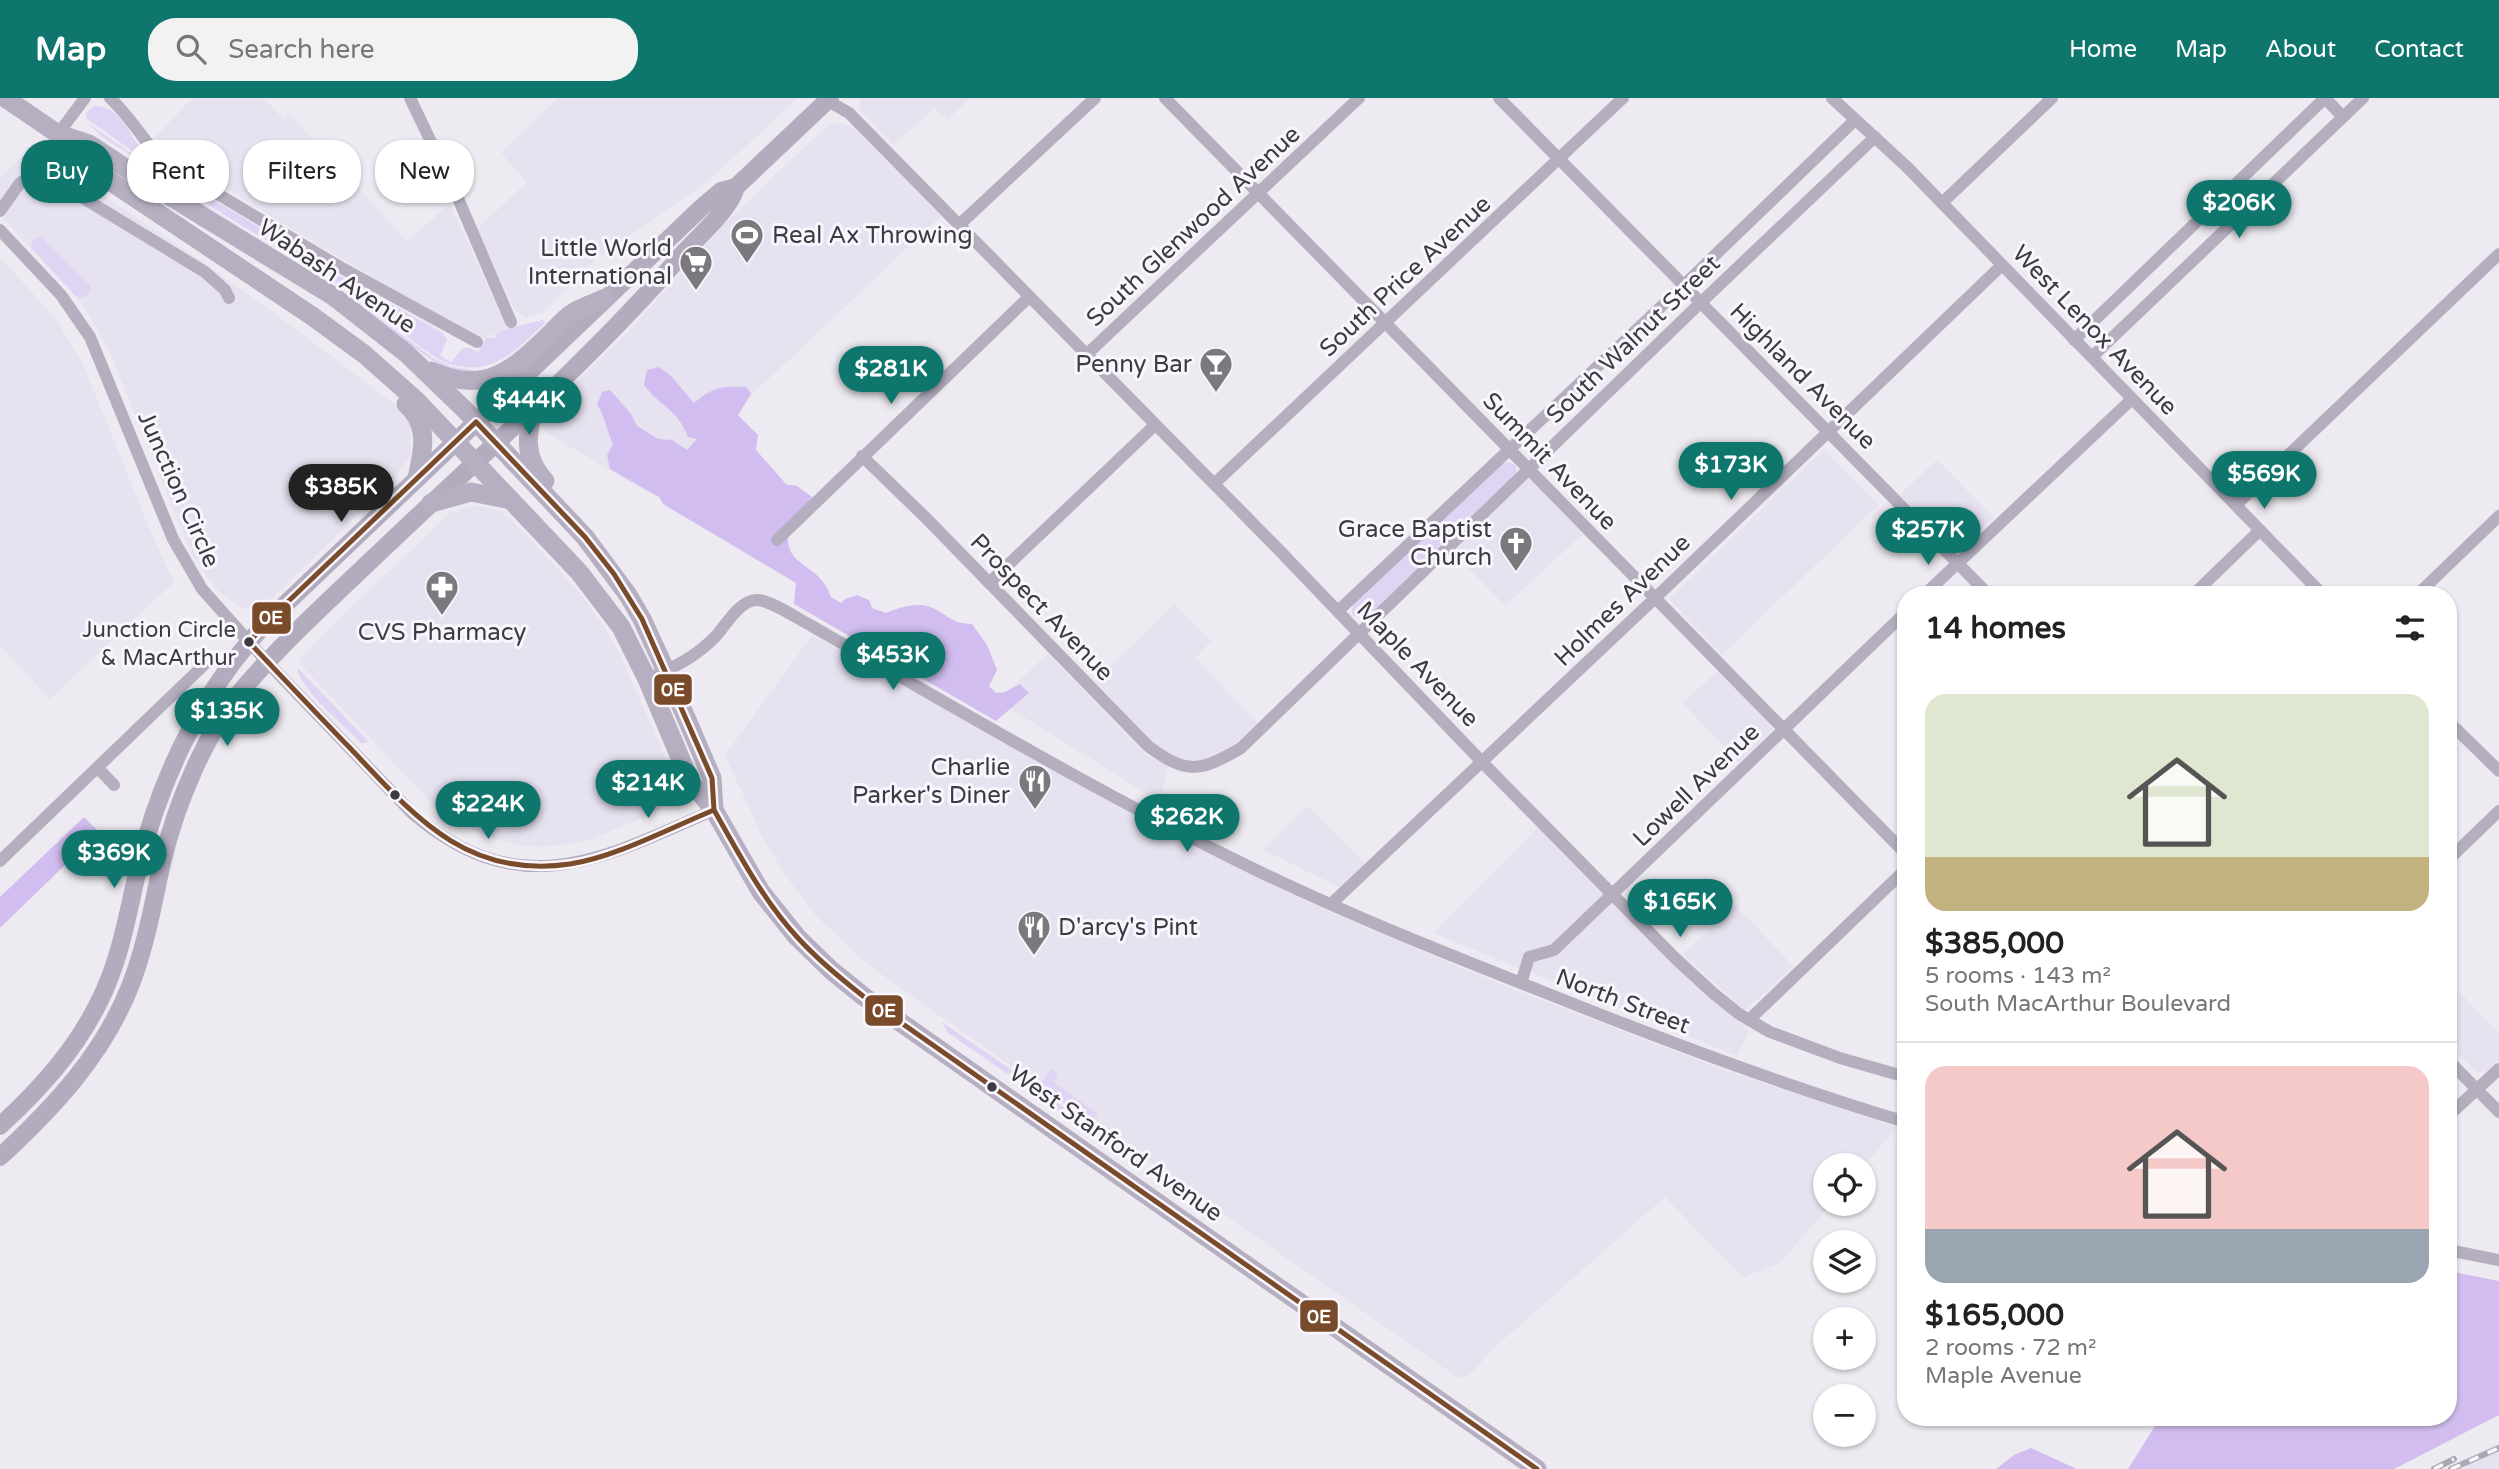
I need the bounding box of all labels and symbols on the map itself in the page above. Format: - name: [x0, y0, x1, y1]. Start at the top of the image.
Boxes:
- street label: South Glenwood Avenue: [1081, 120, 1306, 333]
- pin: $206K: [2190, 180, 2288, 240]
- street label: South Price Avenue: [1314, 190, 1497, 363]
- street label: Wabash Avenue: [252, 213, 421, 340]
- sports icon: Real Ax Throwing: [728, 216, 766, 265]
- place label: Real Ax Throwing: [772, 221, 973, 250]
- place label: Little World International: [528, 234, 672, 291]
- street label: West Lenox Avenue: [2006, 239, 2183, 421]
- supermarket icon: Little World International: [677, 243, 715, 292]
- street label: South Walnut Street: [1541, 249, 1726, 430]
- street label: Highland Avenue: [1723, 297, 1882, 456]
- bar icon: Penny Bar: [1197, 345, 1235, 394]
- pin: $281K: [842, 346, 940, 406]
- place label: Penny Bar: [1075, 350, 1193, 379]
- pin: $444K: [480, 378, 578, 437]
- street label: Summit Avenue: [1477, 386, 1623, 536]
- street label: Junction Circle: [131, 407, 226, 572]
- pin: $173K: [1682, 442, 1780, 502]
- pin: $569K: [2215, 452, 2313, 511]
- pin: $385K: [292, 464, 390, 524]
- pin: $257K: [1879, 508, 1977, 567]
- place label: Grace Baptist Church: [1338, 515, 1492, 572]
- church icon: Grace Baptist Church: [1497, 524, 1535, 573]
- street label: Prospect Avenue: [964, 528, 1119, 687]
- street label: Holmes Avenue: [1548, 528, 1696, 672]
- pharmacy icon: CVS Pharmacy: [423, 568, 461, 617]
- street label: Maple Avenue: [1350, 595, 1485, 733]
- line badge: 0E: [251, 601, 292, 635]
- text: 0E: [259, 607, 283, 629]
- place label: Junction Circle & MacArthur: [82, 617, 237, 671]
- place label: CVS Pharmacy: [358, 618, 526, 647]
- pin: $453K: [844, 632, 942, 692]
- marker: Junction Circle & MacArthur: [242, 635, 256, 649]
- line badge: 0E: [653, 673, 693, 706]
- text: 0E: [661, 679, 685, 701]
- pin: $135K: [178, 688, 276, 748]
- street label: Lowell Avenue: [1627, 718, 1766, 853]
- place label: Charlie Parker's Diner: [852, 753, 1011, 810]
- pin: $214K: [599, 760, 697, 820]
- restaurant icon: Charlie Parker's Diner: [1016, 762, 1054, 811]
- pin: $224K: [439, 782, 537, 841]
- unlabelled marker: [388, 788, 402, 802]
- pin: $262K: [1138, 794, 1236, 854]
- pin: $369K: [65, 830, 163, 890]
- pin: $165K: [1631, 880, 1729, 939]
- restaurant icon: D'arcy's Pint: [1015, 908, 1053, 957]
- place label: D'arcy's Pint: [1058, 913, 1198, 942]
- street label: North Street: [1552, 963, 1694, 1040]
- line badge: 0E: [864, 994, 904, 1027]
- text: 0E: [872, 1000, 896, 1022]
- street label: West Stanford Avenue: [1003, 1059, 1228, 1228]
- unlabelled marker: [985, 1080, 999, 1094]
- line badge: 0E: [1299, 1299, 1339, 1333]
- text: 0E: [1307, 1306, 1331, 1328]

